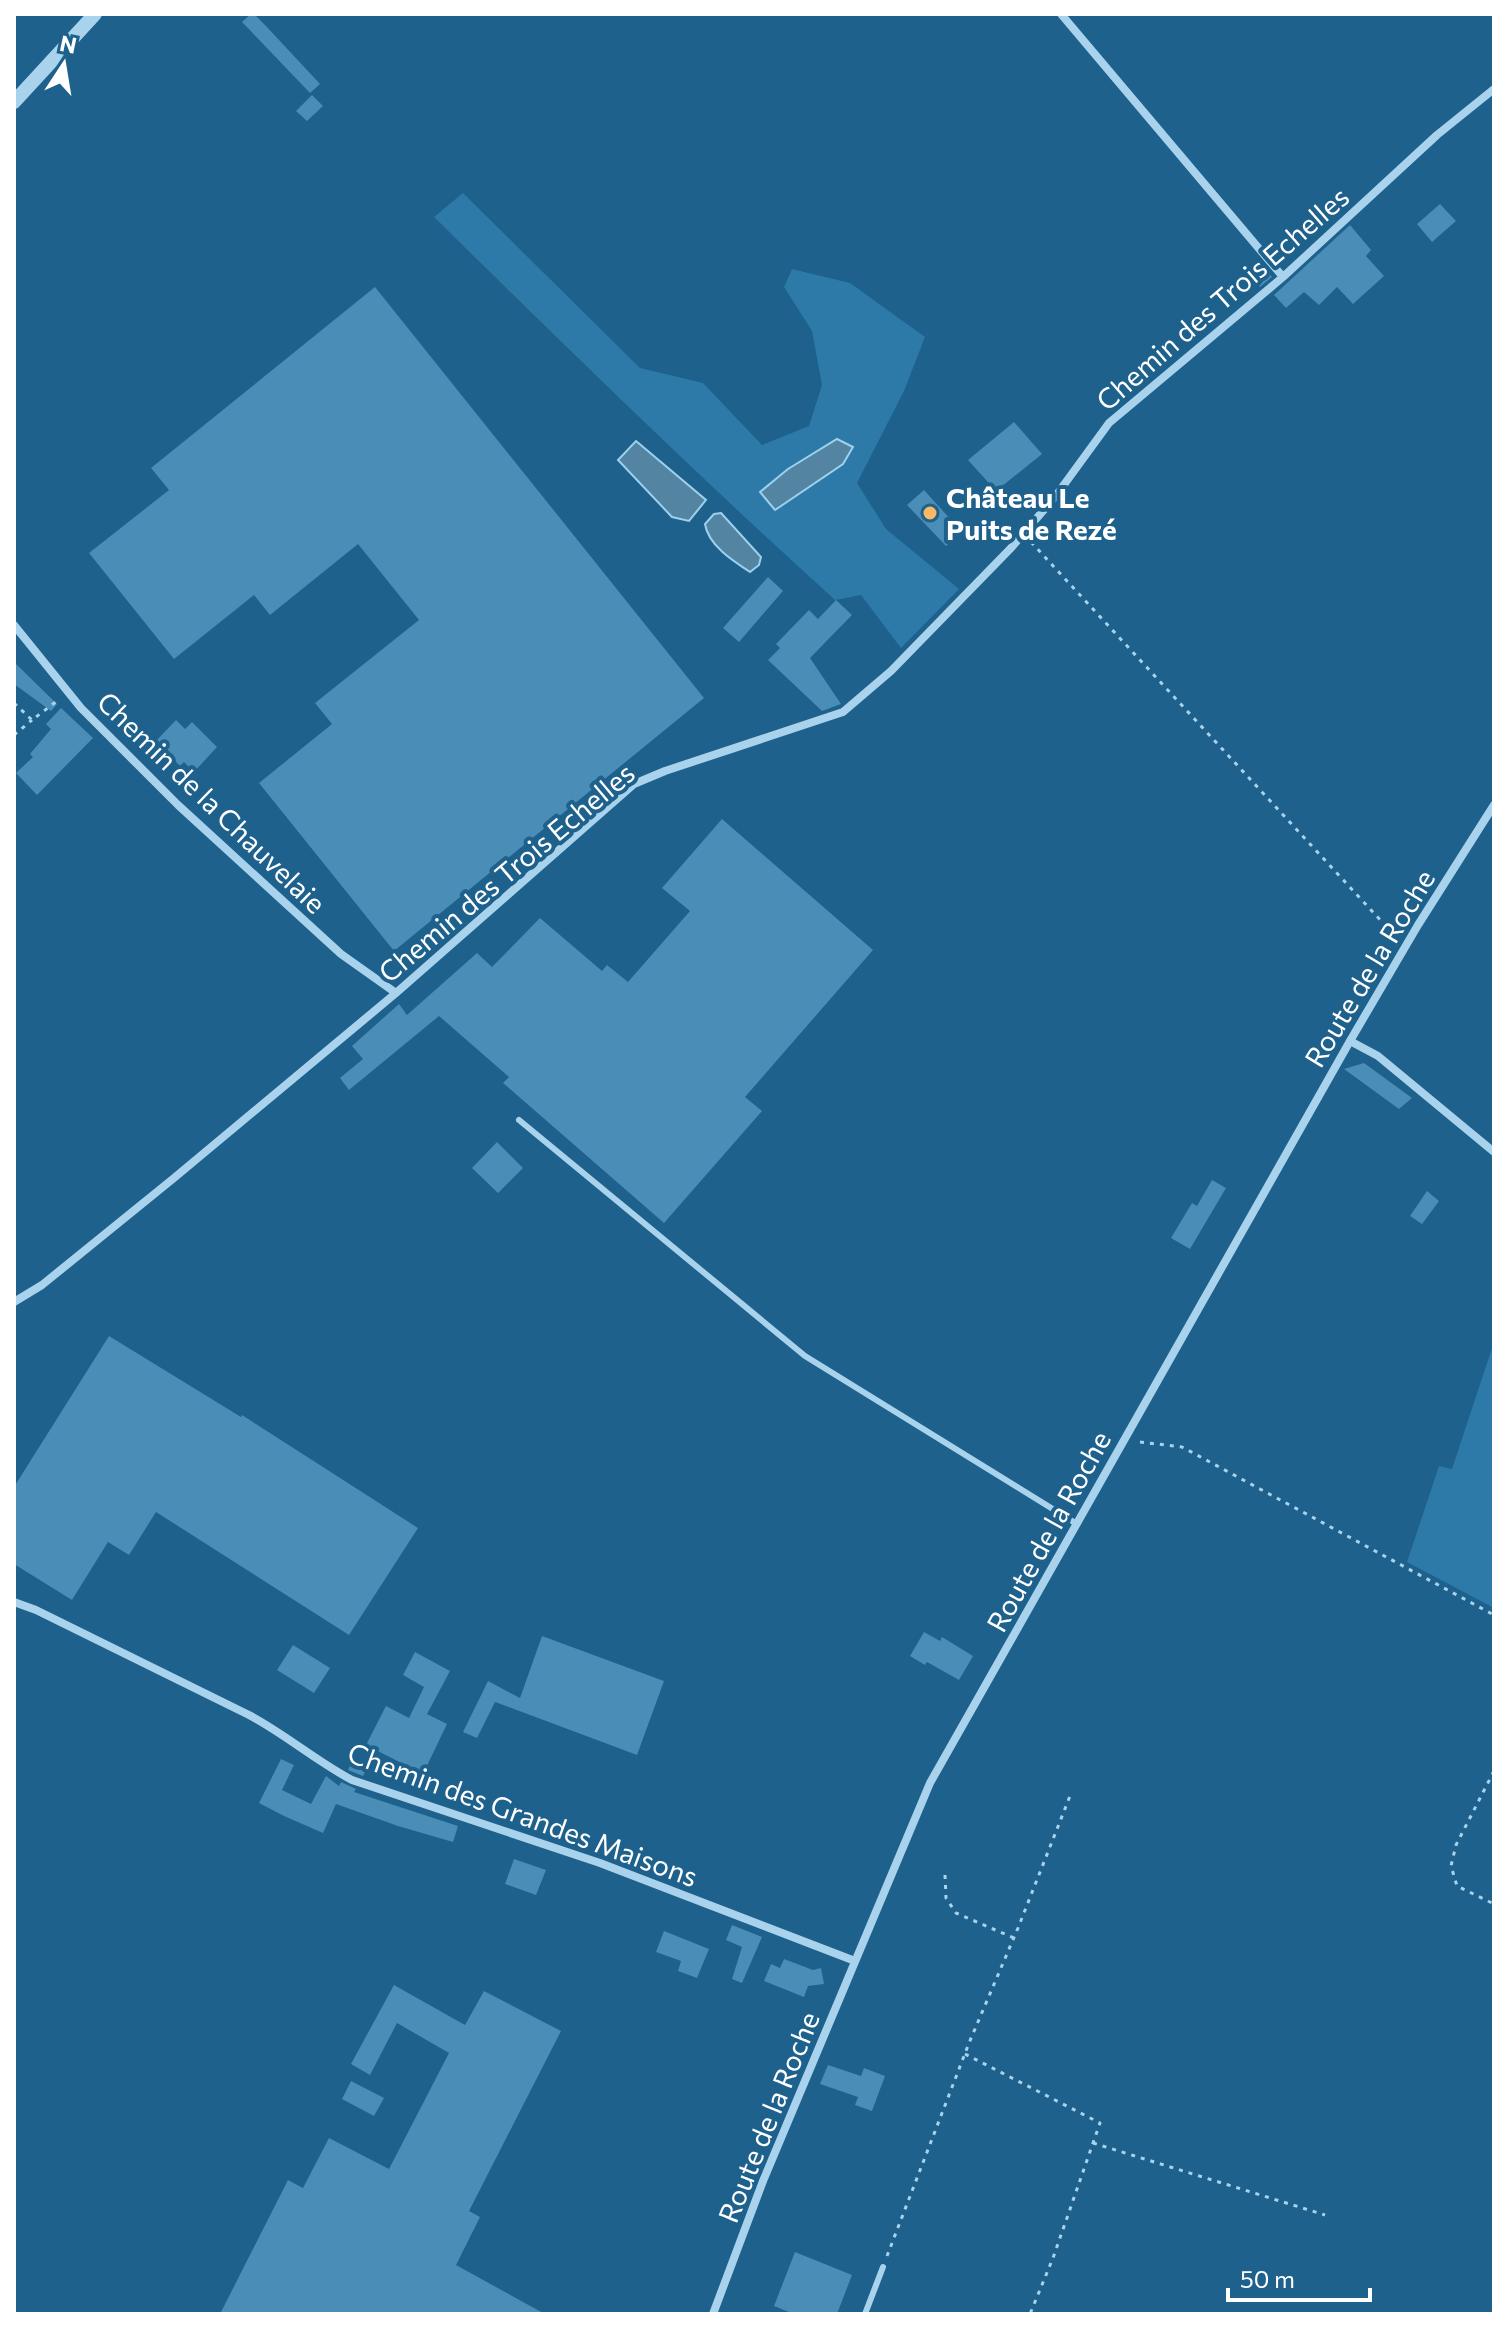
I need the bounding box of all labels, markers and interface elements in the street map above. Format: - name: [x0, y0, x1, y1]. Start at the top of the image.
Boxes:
- north arrow: [24, 24, 104, 104]
- text: N: [57, 29, 79, 59]
- street label: Chemin des Trois Echelles: [1089, 179, 1355, 417]
- place label: Château Le Puits de Rezé: [946, 480, 1117, 546]
- marker: Château Le Puits de Rezé: [921, 504, 939, 522]
- street label: Chemin de la Chauvelaie: [91, 684, 333, 920]
- street label: Chemin des Trois Echelles: [371, 755, 641, 989]
- street label: Route de la Roche: [1297, 863, 1441, 1073]
- street label: Route de la Roche: [979, 1425, 1117, 1637]
- street label: Chemin des Grandes Maisons: [343, 1735, 703, 1893]
- street label: Route de la Roche: [710, 2007, 826, 2227]
- scale bar: [1228, 2252, 1370, 2302]
- text: 50 m: [1240, 2264, 1295, 2293]

